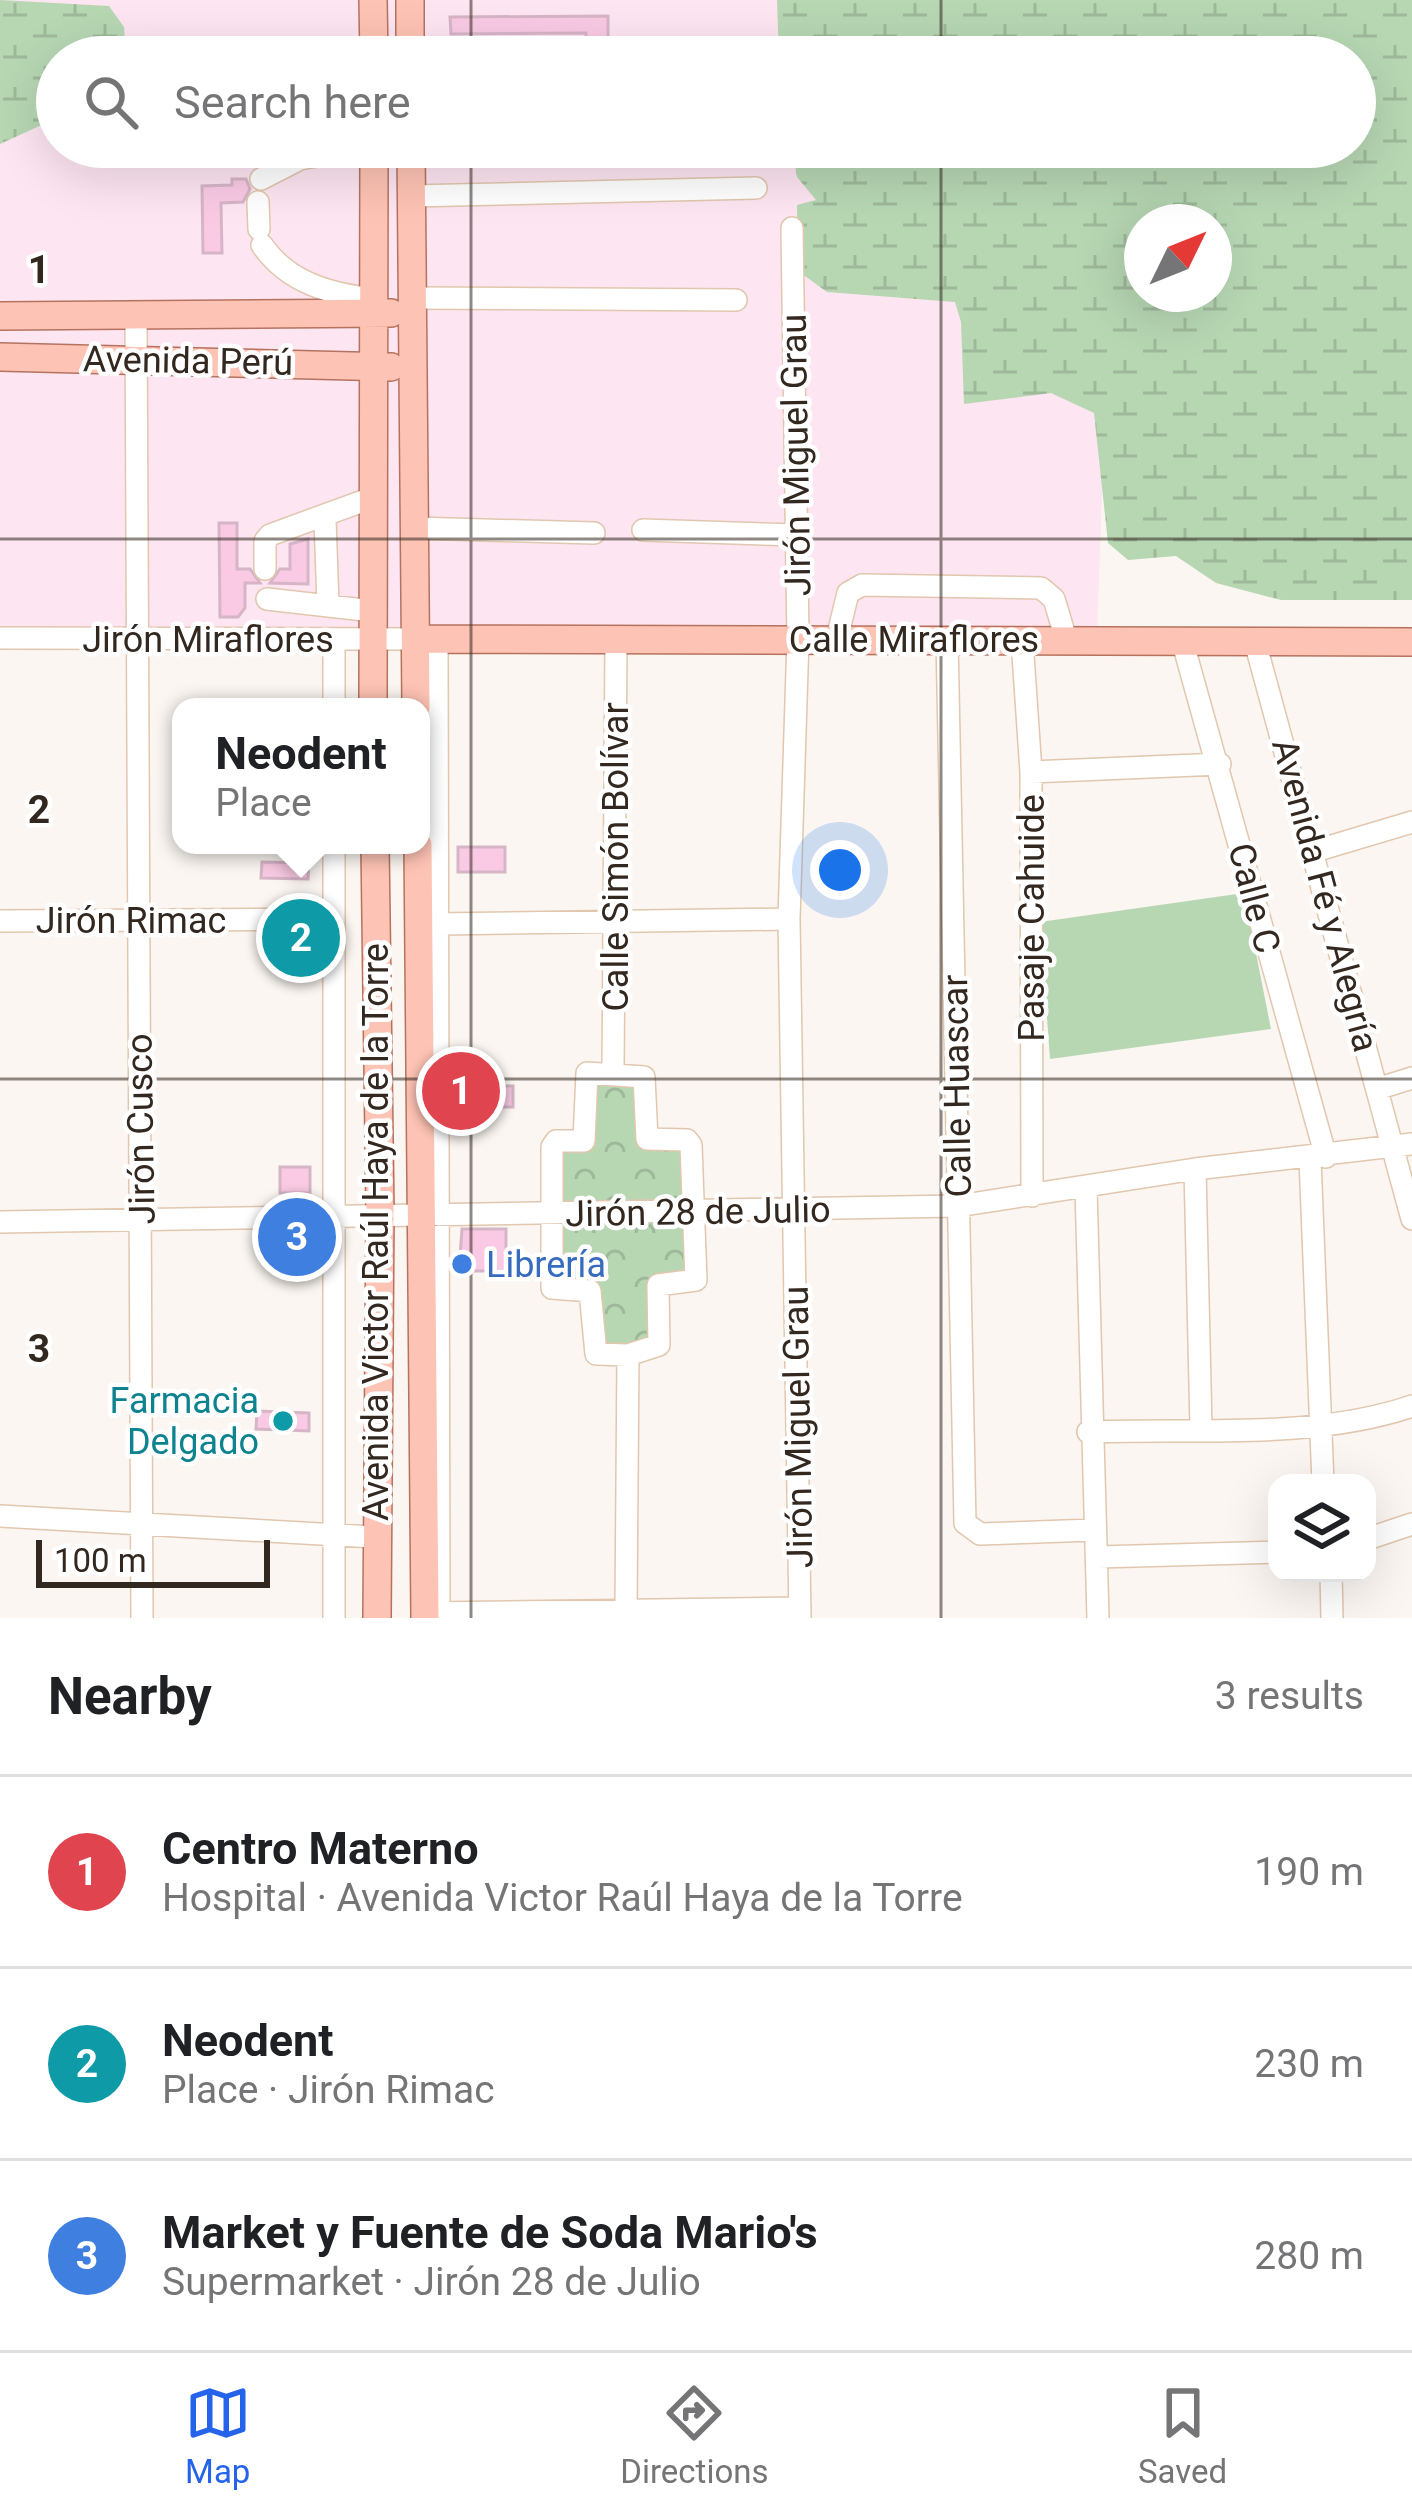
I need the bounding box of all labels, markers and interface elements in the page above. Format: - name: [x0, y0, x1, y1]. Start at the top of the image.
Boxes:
- search box: [36, 36, 1376, 168]
- icon: search: [78, 69, 144, 135]
- text: Search here: [174, 76, 411, 129]
- north arrow: [1124, 204, 1232, 312]
- text: 1: [28, 247, 50, 293]
- street label: Jirón Miguel Grau: [773, 313, 819, 596]
- street label: Avenida Perú: [83, 338, 293, 384]
- street label: Jirón Miraflores: [82, 619, 334, 661]
- street label: Calle Miraflores: [789, 619, 1039, 661]
- popup: [172, 698, 430, 854]
- street label: Calle Simón Bolívar: [595, 702, 637, 1012]
- text: Neodent: [215, 727, 387, 780]
- street label: Avenida Fé y Alegría: [1263, 734, 1387, 1056]
- text: Place: [215, 780, 312, 826]
- text: 2: [28, 787, 50, 833]
- street label: Pasaje Cahuide: [1011, 794, 1053, 1042]
- street label: Calle C: [1219, 839, 1289, 958]
- your location: [810, 840, 870, 900]
- pin: 2: [262, 893, 340, 983]
- street label: Jirón Rimac: [36, 900, 226, 942]
- street label: Avenida Victor Raúl Haya de la Torre: [355, 943, 397, 1521]
- street label: Calle Huascar: [934, 974, 980, 1198]
- street label: Jirón Cusco: [118, 1033, 164, 1225]
- pin: 1: [422, 1046, 500, 1136]
- street label: Jirón 28 de Julio: [565, 1189, 831, 1235]
- pin: 3: [258, 1192, 336, 1282]
- place label: Librería: [486, 1244, 606, 1286]
- marker: Librería: [449, 1251, 475, 1277]
- street label: Jirón Miguel Grau: [775, 1285, 821, 1568]
- text: 3: [28, 1326, 50, 1372]
- place label: Farmacia Delgado: [110, 1380, 259, 1463]
- marker: Farmacia Delgado: [270, 1408, 296, 1434]
- map controls: [1268, 1474, 1376, 1582]
- button: layers: [1268, 1474, 1376, 1582]
- scale bar: [36, 1534, 270, 1587]
- text: 100 m: [54, 1541, 147, 1580]
- text: Nearby: [48, 1667, 212, 1726]
- text: 3 results: [1215, 1673, 1364, 1719]
- text: Centro Materno: [162, 1822, 479, 1875]
- text: 1: [76, 1849, 98, 1895]
- text: 190 m: [1254, 1849, 1364, 1895]
- text: Hospital · Avenida Victor Raúl Haya de la Torre: [162, 1875, 963, 1921]
- text: Neodent: [162, 2014, 334, 2067]
- text: 2: [76, 2041, 98, 2087]
- text: 230 m: [1254, 2041, 1364, 2087]
- text: Place · Jirón Rimac: [162, 2067, 495, 2113]
- text: Market y Fuente de Soda Mario's: [162, 2206, 818, 2259]
- text: 3: [76, 2233, 98, 2279]
- text: 280 m: [1254, 2233, 1364, 2279]
- text: Supermarket · Jirón 28 de Julio: [162, 2259, 701, 2305]
- tab: Map: [185, 2380, 251, 2491]
- tab: Directions: [620, 2380, 769, 2491]
- tab: Saved: [1138, 2380, 1227, 2491]

